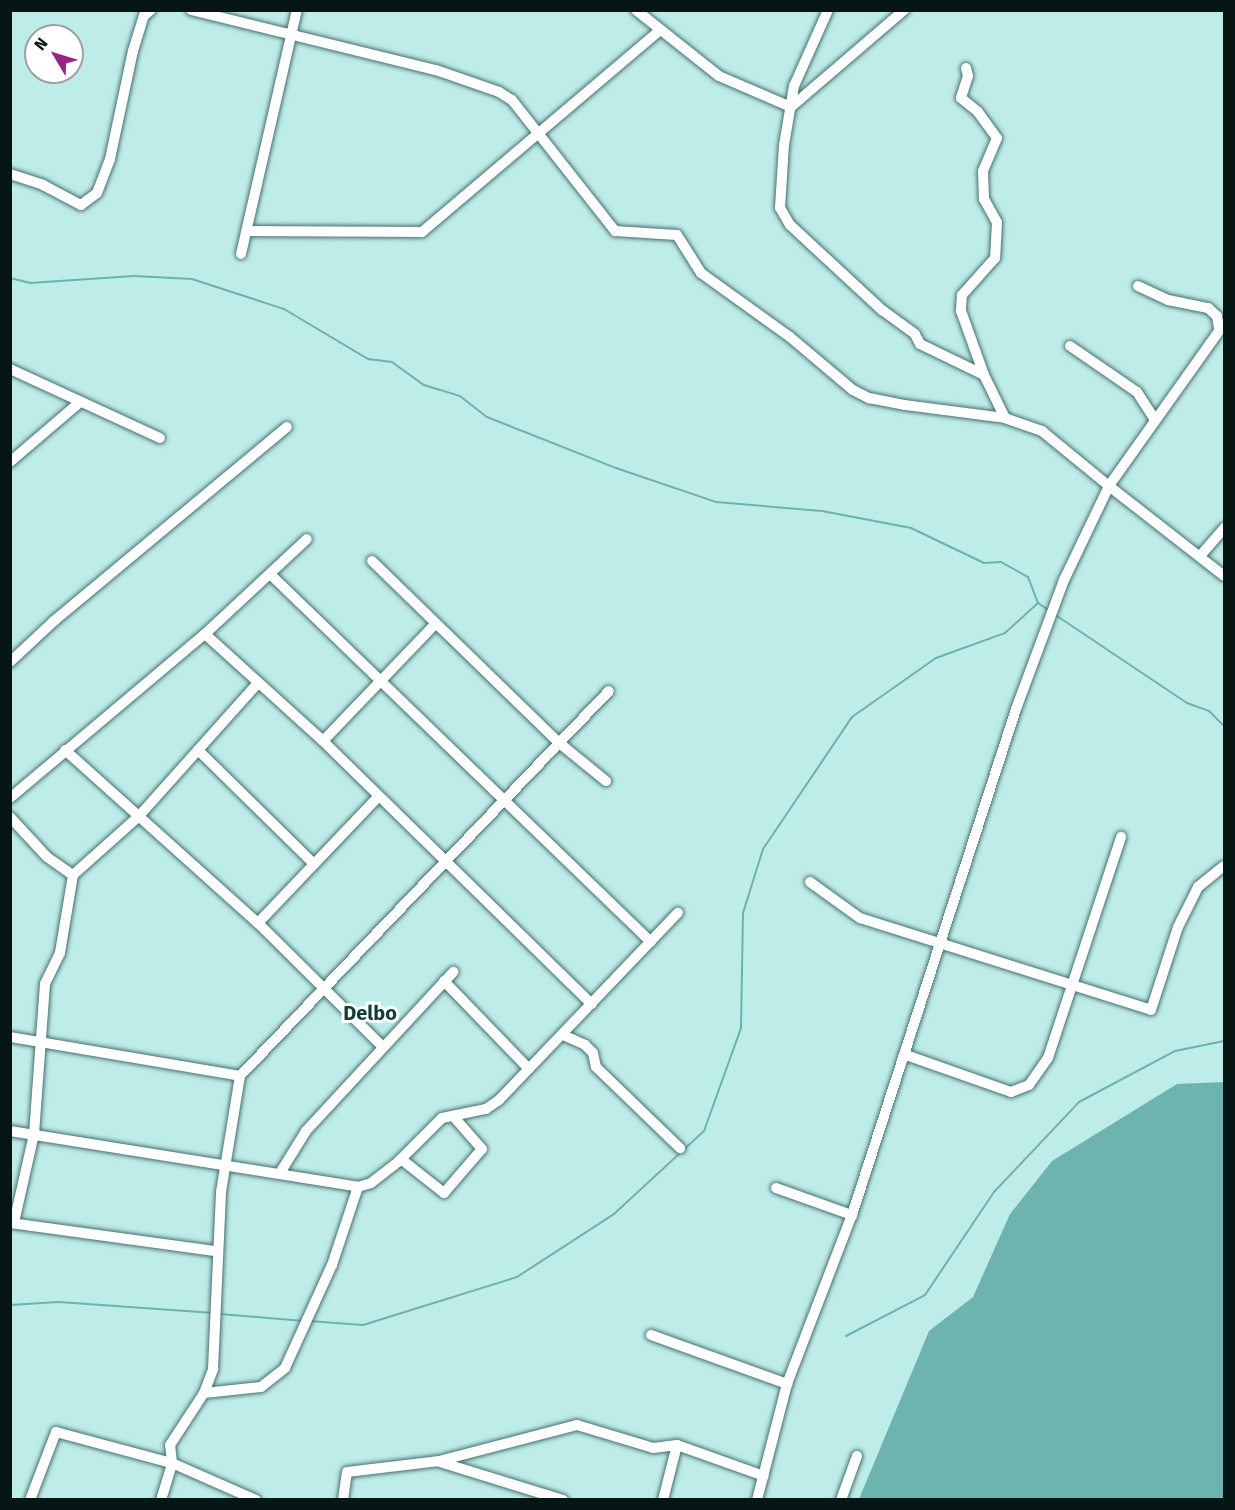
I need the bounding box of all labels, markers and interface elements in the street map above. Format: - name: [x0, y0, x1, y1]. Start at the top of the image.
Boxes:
- north arrow: [24, 24, 84, 84]
- text: N: [30, 34, 52, 54]
- district label: Delbo: [343, 1001, 397, 1025]

